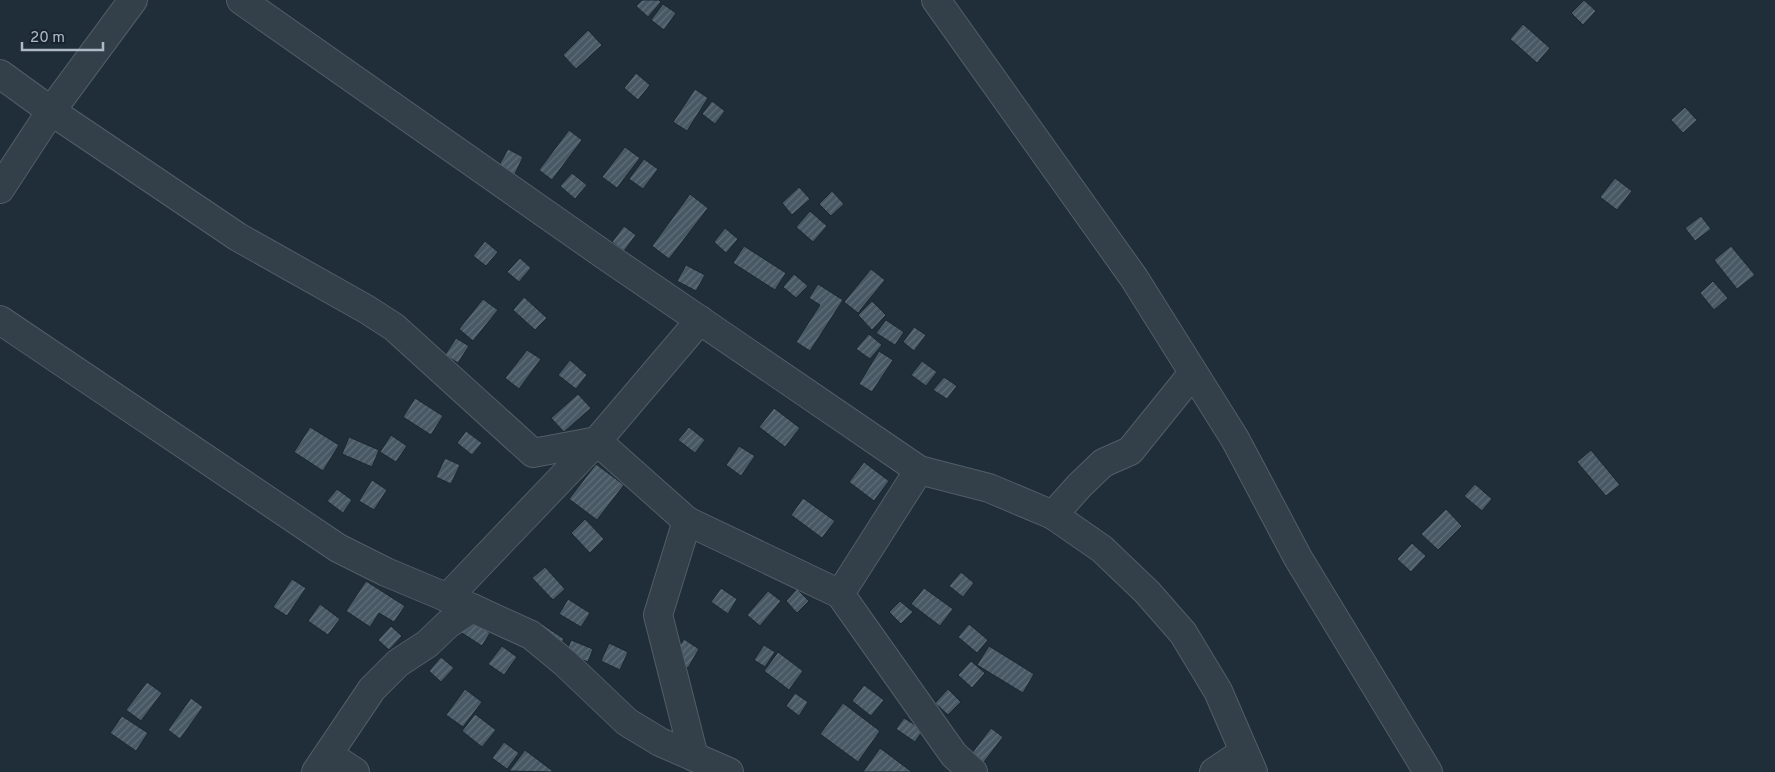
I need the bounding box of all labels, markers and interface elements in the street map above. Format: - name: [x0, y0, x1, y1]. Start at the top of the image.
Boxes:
- scale bar: [22, 20, 104, 52]
- text: 20 m: [30, 29, 65, 48]

